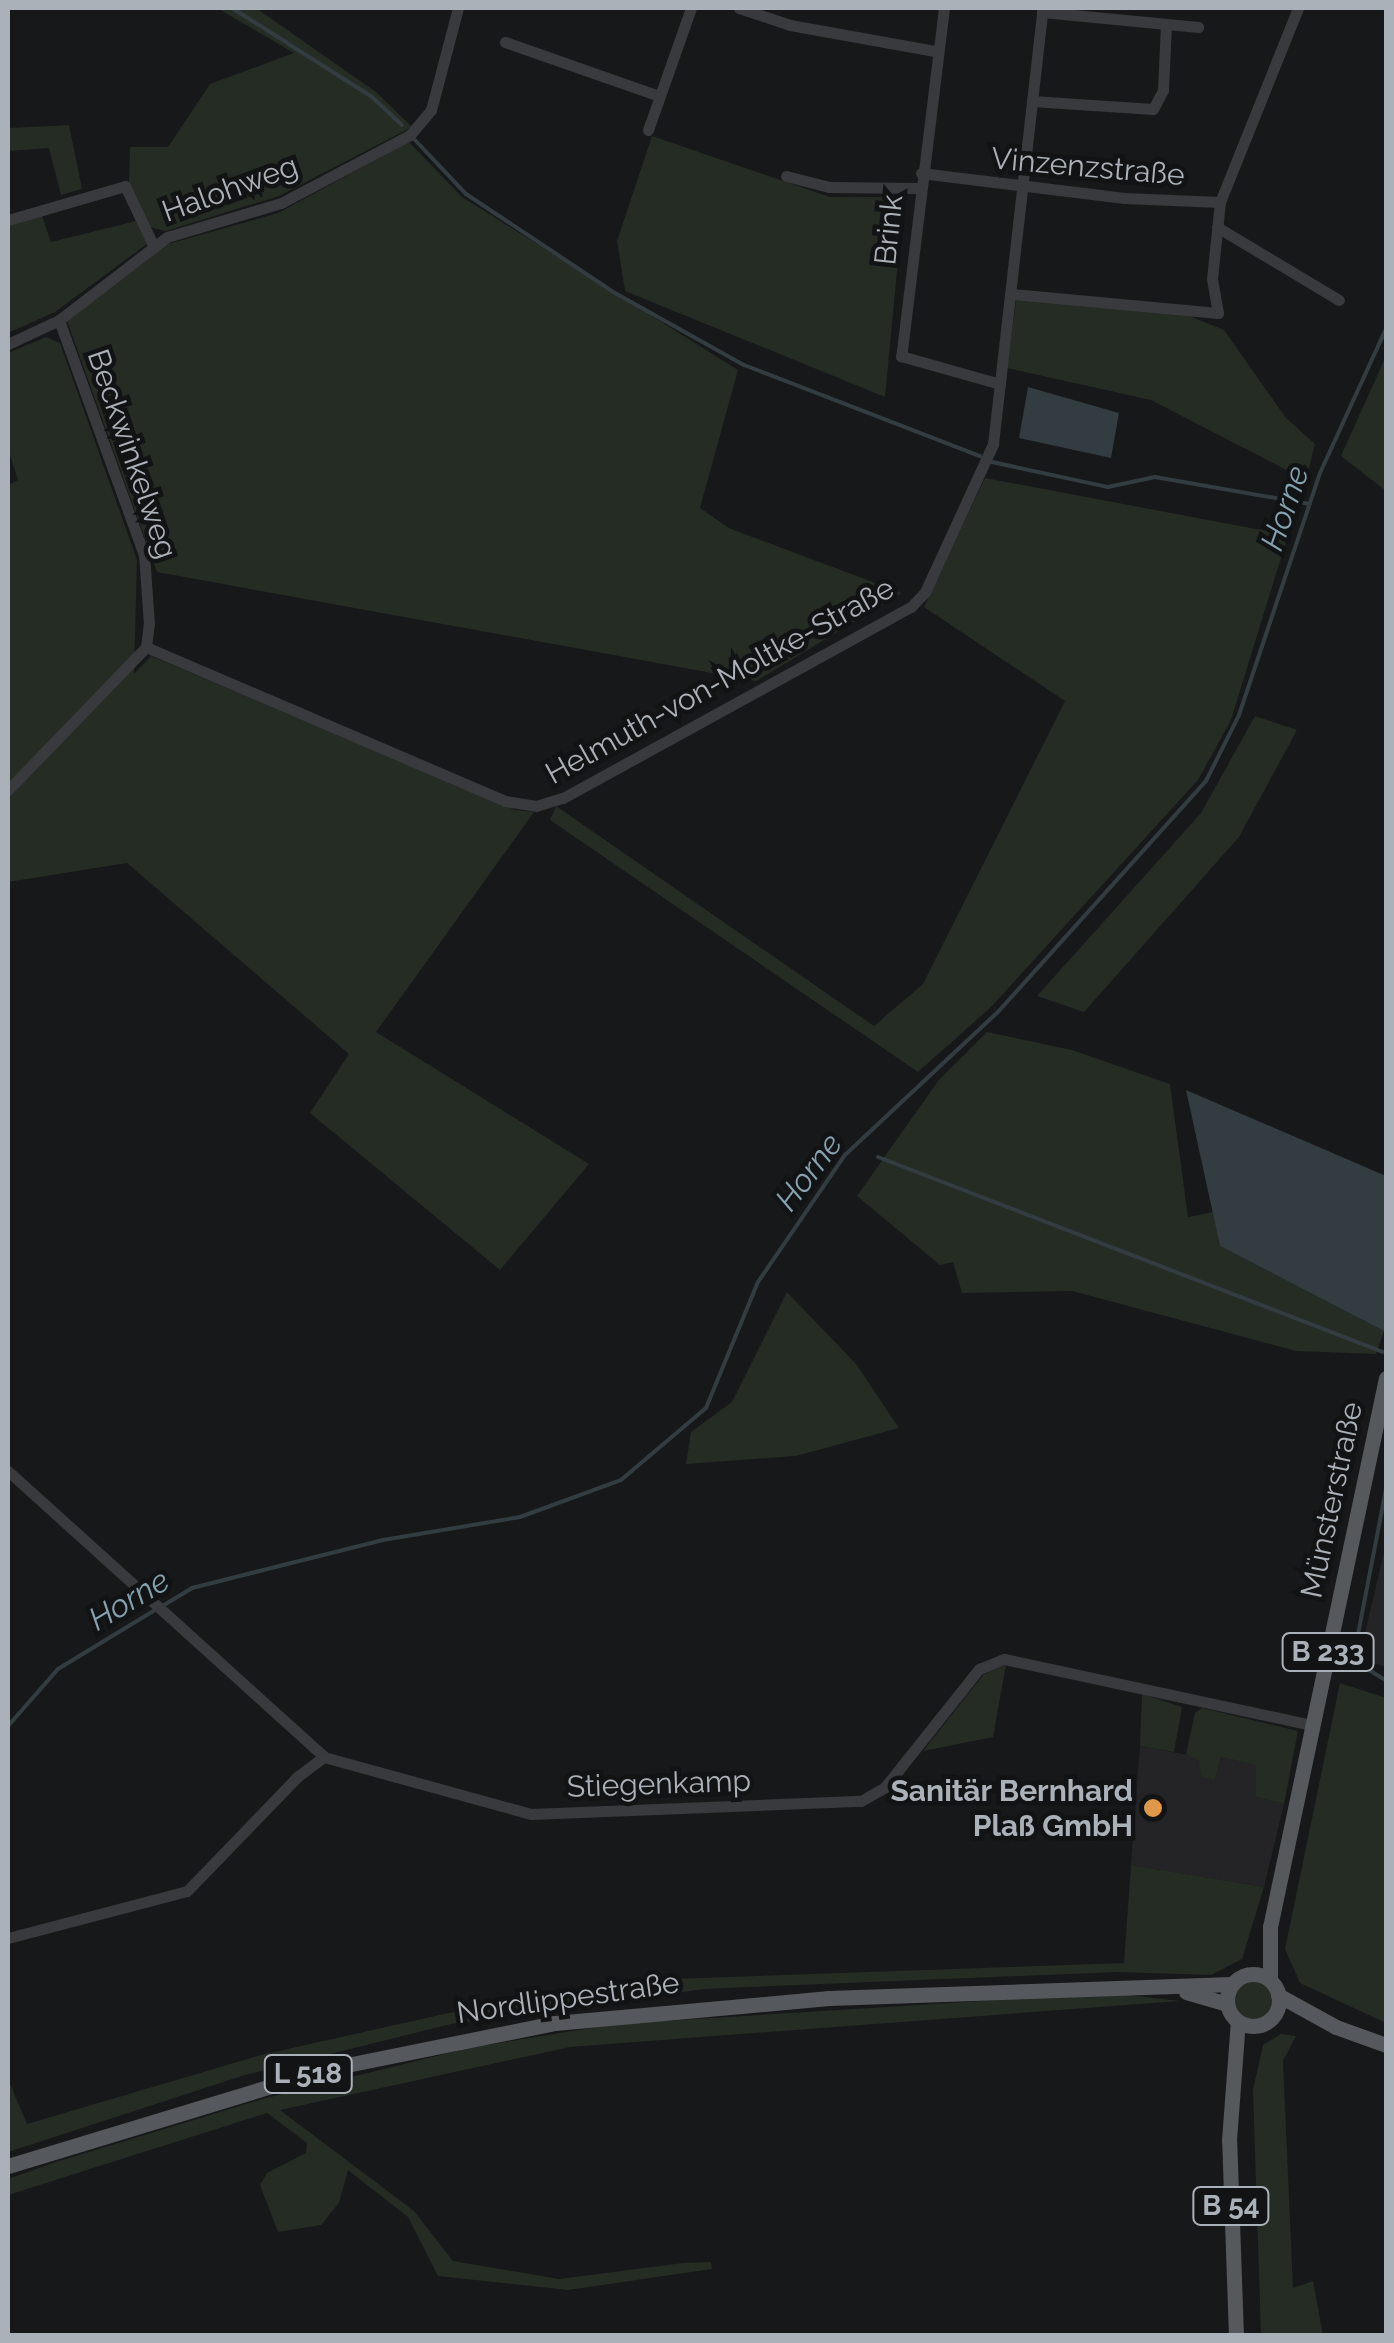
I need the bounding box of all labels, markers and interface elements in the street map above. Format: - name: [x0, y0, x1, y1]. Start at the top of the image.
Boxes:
- street label: Vinzenzstraße: [990, 141, 1186, 193]
- street label: Halohweg: [157, 148, 303, 230]
- street label: Brink: [867, 193, 911, 267]
- street label: Beckwinkelweg: [79, 345, 185, 563]
- water label: Horne: [1253, 461, 1317, 555]
- street label: Helmuth-von-Moltke-Straße: [540, 570, 900, 792]
- water label: Horne: [768, 1126, 850, 1218]
- street label: Münsterstraße: [1294, 1399, 1370, 1601]
- water label: Horne: [82, 1561, 176, 1639]
- road number: B 233: [1280, 1629, 1376, 1675]
- street label: Stiegenkamp: [566, 1763, 752, 1805]
- place label: Sanitär Bernhard Plaß GmbH: [890, 1773, 1133, 1844]
- marker: Sanitär Bernhard Plaß GmbH: [1142, 1797, 1164, 1819]
- street label: Nordlippestraße: [454, 1965, 682, 2031]
- road number: L 518: [263, 2051, 353, 2097]
- road number: B 54: [1191, 2183, 1271, 2229]

